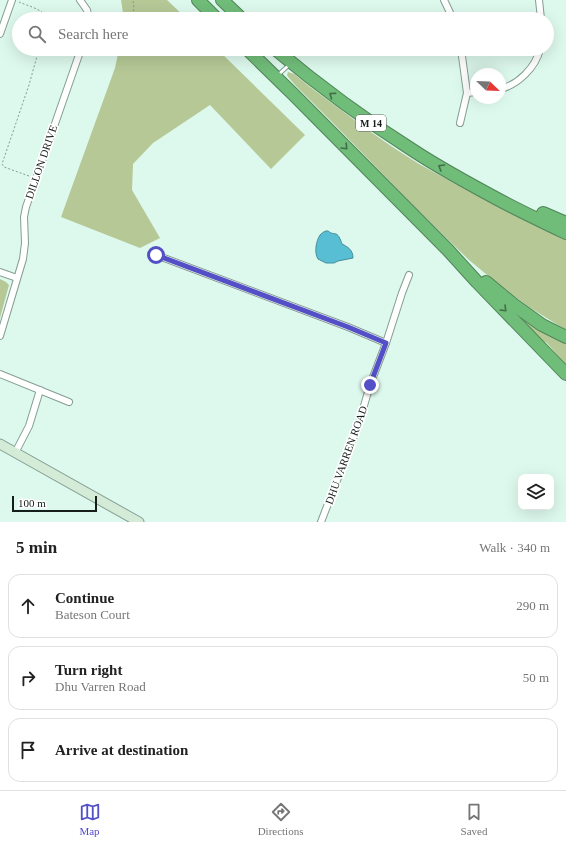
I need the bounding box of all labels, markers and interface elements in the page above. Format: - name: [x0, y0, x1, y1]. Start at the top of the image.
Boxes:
- search box: [12, 12, 554, 56]
- icon: search: [26, 23, 48, 45]
- text: Search here: [58, 26, 128, 42]
- north arrow: [470, 68, 506, 104]
- one-way arrow: [330, 93, 337, 100]
- road number: M 14: [356, 115, 386, 131]
- street label: DILLON DRIVE: [23, 123, 59, 200]
- one-way arrow: [340, 142, 348, 150]
- one-way arrow: [438, 164, 445, 172]
- route start: [147, 246, 165, 264]
- one-way arrow: [499, 304, 506, 312]
- route end: [361, 376, 379, 394]
- street label: DHU VARREN ROAD: [323, 404, 369, 506]
- map controls: [518, 474, 554, 510]
- button: layers: [518, 474, 554, 510]
- scale bar: [12, 494, 97, 513]
- text: 100 m: [18, 497, 46, 509]
- text: 5 min: [16, 538, 57, 557]
- text: Walk · 340 m: [479, 540, 550, 555]
- text: Continue: [55, 590, 114, 606]
- icon: ahead: [17, 595, 39, 617]
- text: 290 m: [516, 598, 549, 613]
- text: Bateson Court: [55, 607, 130, 622]
- text: Turn right: [55, 662, 122, 678]
- icon: right: [17, 667, 39, 689]
- text: 50 m: [523, 670, 549, 685]
- text: Dhu Varren Road: [55, 679, 146, 694]
- icon: arrive: [17, 739, 39, 761]
- text: Arrive at destination: [55, 742, 188, 758]
- tab: Map: [79, 801, 101, 837]
- tab: Directions: [258, 801, 303, 837]
- tab: Saved: [461, 801, 487, 837]

